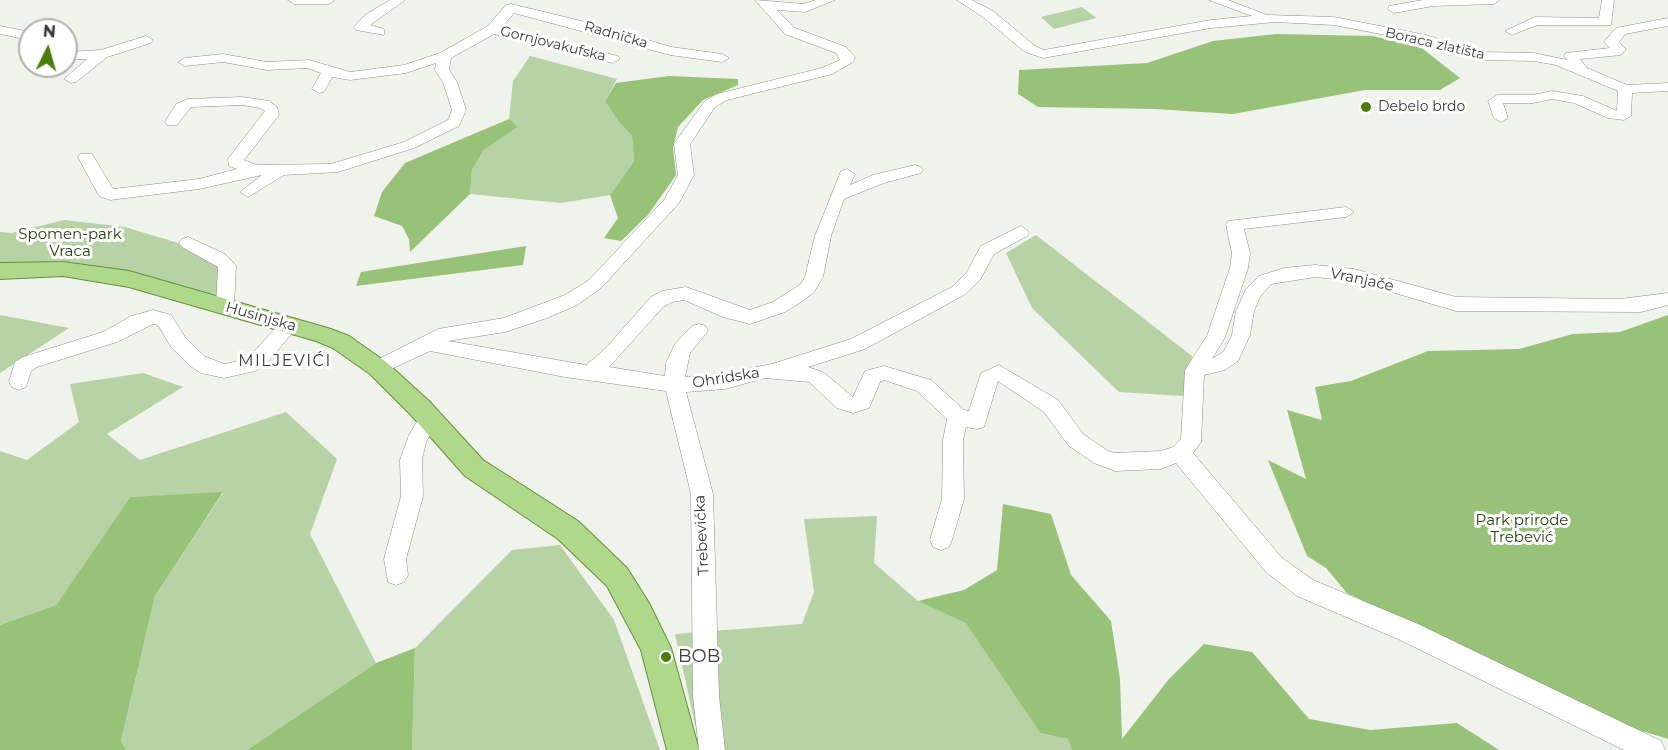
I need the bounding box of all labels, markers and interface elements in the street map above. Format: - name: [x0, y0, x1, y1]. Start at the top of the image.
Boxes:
- north arrow: [18, 18, 78, 78]
- street label: Radnička: [582, 18, 650, 52]
- text: N: [42, 22, 57, 42]
- street label: Gornjovakufska: [498, 23, 608, 65]
- street label: Boraca zlatišta: [1384, 24, 1486, 64]
- place label: Debelo brdo: [1378, 99, 1465, 115]
- marker: Debelo brdo: [1359, 100, 1373, 114]
- park label: Spomen-park Vraca: [18, 226, 122, 261]
- street label: Vranjače: [1328, 264, 1396, 296]
- street label: Husinjska: [223, 298, 299, 336]
- district label: MILJEVIĆI: [238, 351, 332, 371]
- street label: Ohridska: [691, 364, 761, 392]
- street label: Trebevićka: [691, 494, 713, 576]
- park label: Park prirode Trebević: [1476, 512, 1568, 547]
- place label: BOB: [678, 646, 720, 668]
- marker: BOB: [659, 650, 673, 664]

